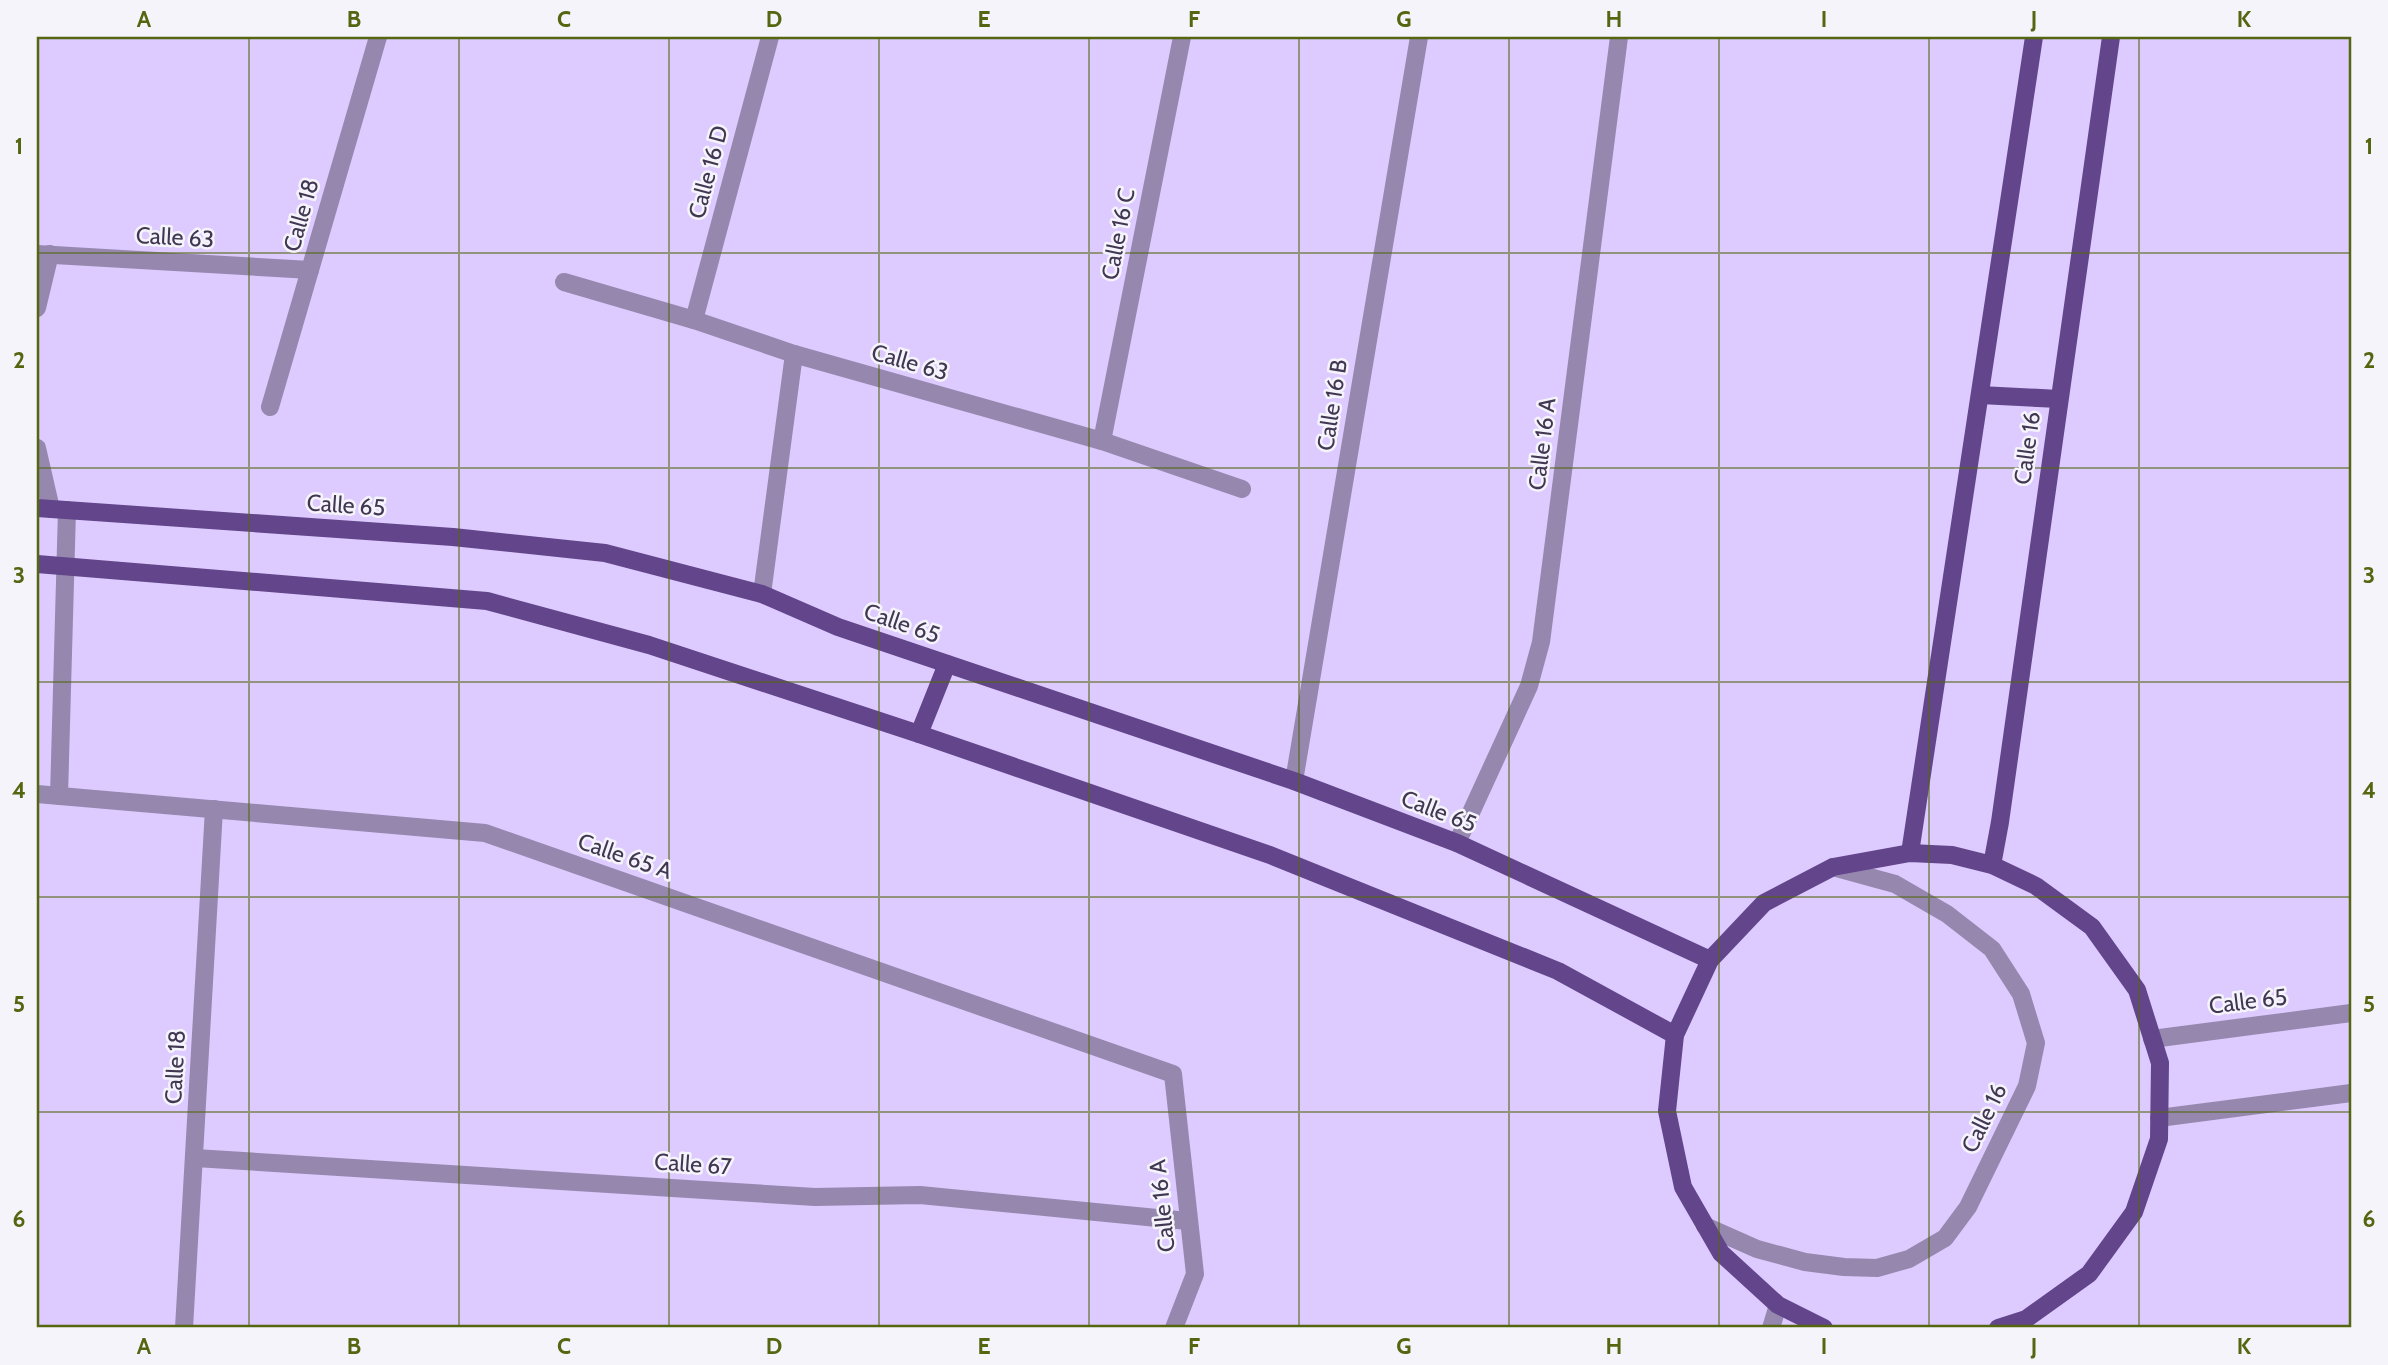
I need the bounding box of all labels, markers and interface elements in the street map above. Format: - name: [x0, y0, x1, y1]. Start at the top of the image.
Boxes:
- text: A: [137, 5, 152, 33]
- text: B: [347, 5, 361, 33]
- text: C: [557, 5, 571, 33]
- text: D: [766, 5, 782, 33]
- text: E: [977, 5, 991, 33]
- text: F: [1188, 5, 1200, 33]
- text: G: [1396, 5, 1412, 33]
- text: H: [1606, 5, 1622, 33]
- text: I: [1821, 5, 1827, 33]
- text: J: [2030, 5, 2037, 33]
- text: K: [2237, 5, 2252, 33]
- street label: Calle 16 D: [682, 122, 734, 222]
- text: 1: [15, 132, 23, 160]
- text: 1: [2365, 132, 2373, 160]
- street label: Calle 18: [277, 175, 325, 255]
- street label: Calle 16 C: [1095, 186, 1141, 282]
- street label: Calle 63: [135, 221, 215, 253]
- street label: Calle 63: [868, 338, 952, 386]
- text: 2: [13, 346, 25, 374]
- text: 2: [2363, 346, 2375, 374]
- street label: Calle 16 B: [1311, 357, 1353, 453]
- street label: Calle 16 A: [1522, 396, 1562, 492]
- street label: Calle 16: [2008, 410, 2046, 486]
- street label: Calle 65: [306, 488, 386, 522]
- text: 3: [13, 561, 25, 589]
- text: 3: [2363, 561, 2375, 589]
- street label: Calle 65: [860, 597, 944, 649]
- text: 4: [12, 776, 26, 804]
- text: 4: [2362, 776, 2376, 804]
- street label: Calle 65: [1397, 784, 1481, 838]
- street label: Calle 65 A: [574, 827, 676, 885]
- street label: Calle 65: [2207, 982, 2289, 1020]
- text: 5: [13, 990, 25, 1018]
- text: 5: [2363, 990, 2375, 1018]
- street label: Calle 18: [159, 1029, 191, 1105]
- street label: Calle 16: [1955, 1079, 2013, 1157]
- street label: Calle 67: [653, 1147, 733, 1181]
- street label: Calle 16 A: [1143, 1158, 1181, 1254]
- text: 6: [13, 1205, 25, 1233]
- text: 6: [2363, 1205, 2375, 1233]
- text: A: [137, 1332, 152, 1360]
- text: B: [347, 1332, 361, 1360]
- text: C: [557, 1332, 571, 1360]
- text: D: [766, 1332, 782, 1360]
- text: E: [977, 1332, 991, 1360]
- text: F: [1188, 1332, 1200, 1360]
- text: G: [1396, 1332, 1412, 1360]
- text: H: [1606, 1332, 1622, 1360]
- text: I: [1821, 1332, 1827, 1360]
- text: J: [2030, 1332, 2037, 1360]
- text: K: [2237, 1332, 2252, 1360]

